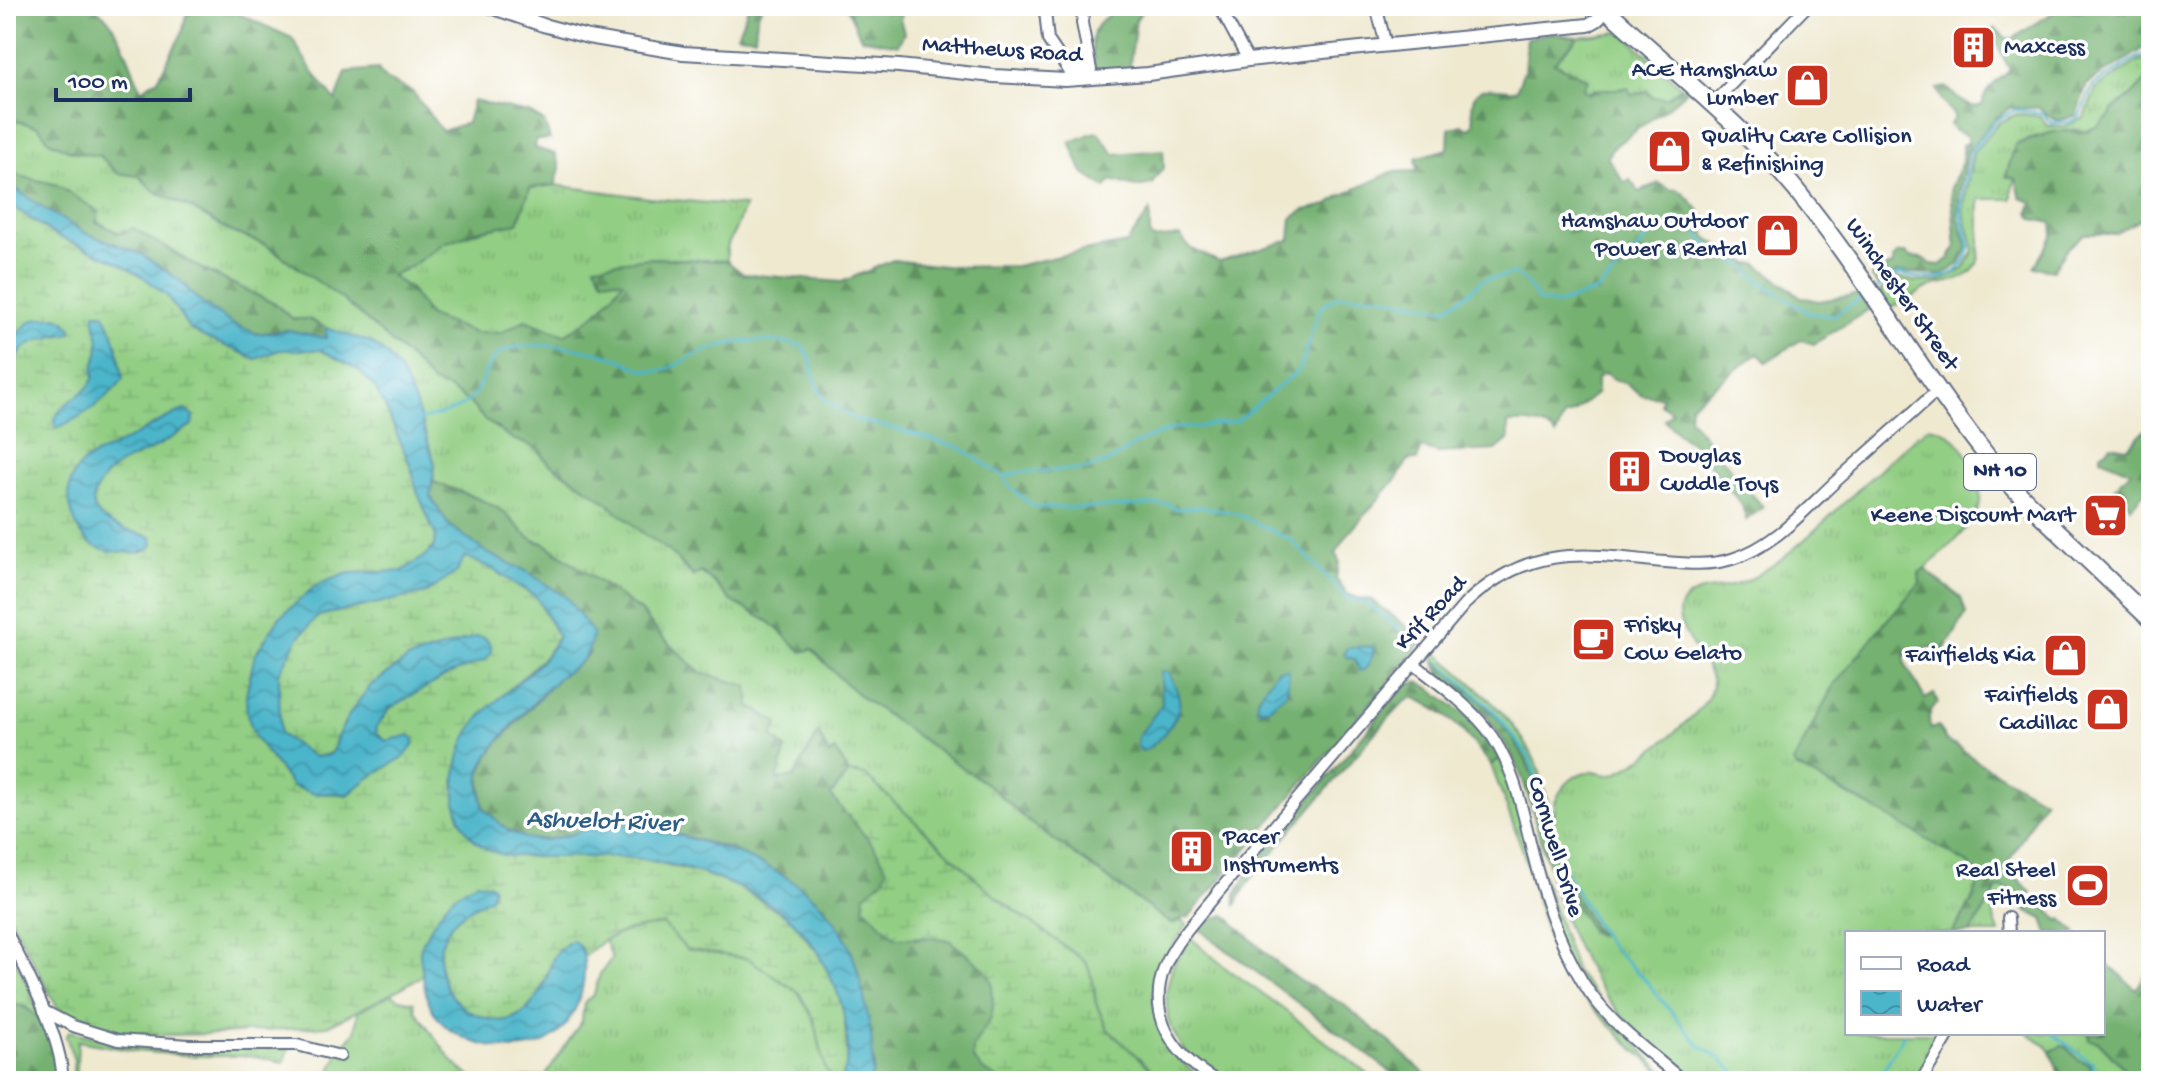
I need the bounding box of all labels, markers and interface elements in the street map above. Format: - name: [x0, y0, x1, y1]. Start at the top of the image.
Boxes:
- building icon: Maxcess: [1949, 24, 1997, 72]
- street label: Matthews Road: [921, 31, 1085, 71]
- place label: Maxcess: [2004, 34, 2086, 63]
- scale bar: [56, 52, 190, 102]
- place label: ACE Hamshaw Lumber: [1631, 57, 1780, 114]
- shop icon: ACE Hamshaw Lumber: [1784, 61, 1832, 109]
- text: 100 m: [67, 69, 128, 98]
- place label: Quality Care Collision & Refinishing: [1701, 123, 1912, 180]
- shop icon: Quality Care Collision & Refinishing: [1646, 127, 1694, 175]
- place label: Hamshaw Outdoor Power & Rental: [1561, 208, 1750, 265]
- shop icon: Hamshaw Outdoor Power & Rental: [1754, 212, 1802, 260]
- street label: Winchester Street: [1838, 213, 1966, 379]
- place label: Douglas Cuddle Toys: [1658, 443, 1779, 500]
- building icon: Douglas Cuddle Toys: [1605, 447, 1653, 495]
- road number: NH 10: [1964, 454, 2036, 490]
- supermarket icon: Keene Discount Mart: [2082, 492, 2130, 540]
- place label: Keene Discount Mart: [1871, 502, 2077, 531]
- street label: Krif Road: [1390, 569, 1475, 658]
- place label: Frisky Cow Gelato: [1623, 612, 1742, 669]
- cafe icon: Frisky Cow Gelato: [1569, 616, 1617, 664]
- shop icon: Fairfields Kia: [2042, 632, 2090, 680]
- place label: Fairfields Kia: [1904, 642, 2036, 671]
- place label: Fairfields Cadillac: [1984, 682, 2078, 739]
- shop icon: Fairfields Cadillac: [2084, 686, 2132, 734]
- street label: Cornwell Drive: [1519, 773, 1589, 921]
- water label: Ashuelot River: [526, 805, 685, 841]
- place label: Pacer Instruments: [1222, 824, 1339, 881]
- building icon: Pacer Instruments: [1168, 828, 1216, 876]
- place label: Real Steel Fitness: [1956, 857, 2057, 914]
- sports icon: Real Steel Fitness: [2063, 861, 2111, 909]
- legend: [1845, 931, 2105, 1035]
- text: Road: [1917, 952, 1971, 981]
- text: Water: [1917, 992, 1984, 1021]

